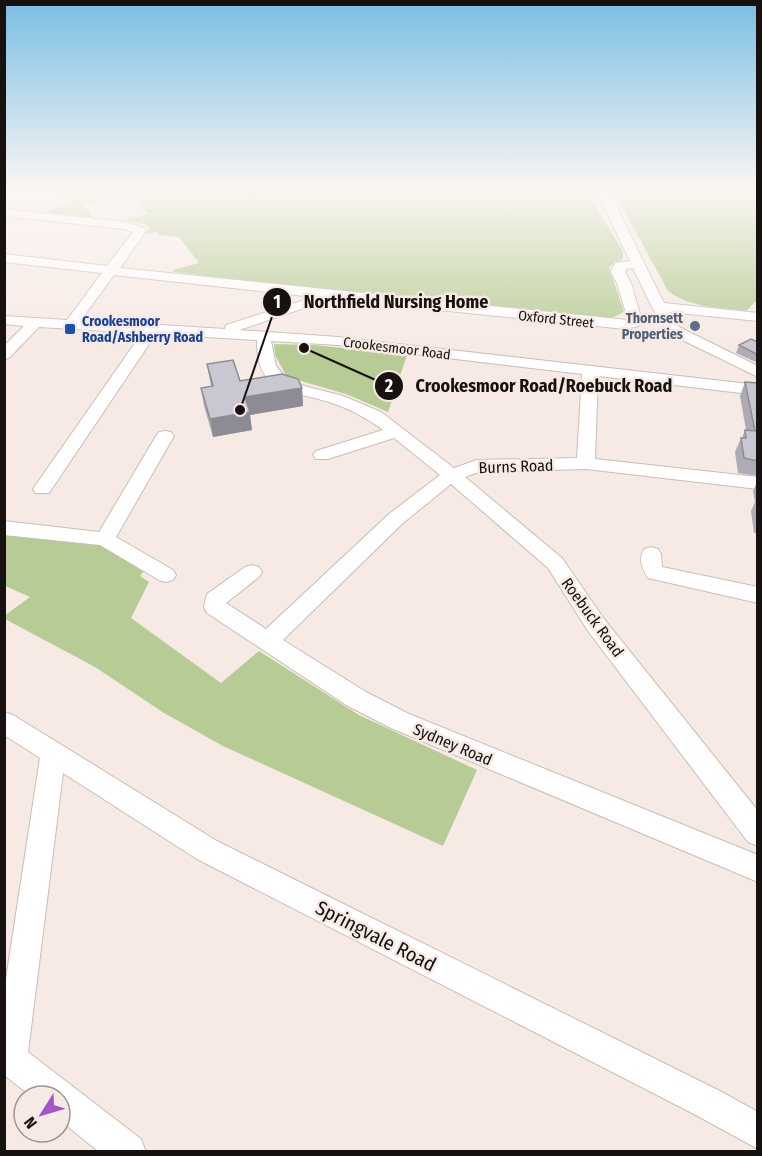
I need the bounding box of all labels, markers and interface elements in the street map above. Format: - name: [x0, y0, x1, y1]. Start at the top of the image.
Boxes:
- callout: Northfield Nursing Home: [262, 284, 501, 320]
- text: 1: [273, 291, 281, 313]
- text: Northfield Nursing Home: [304, 291, 488, 313]
- street label: Oxford Street: [517, 307, 595, 332]
- place label: Thornsett Properties: [622, 310, 684, 343]
- place label: Crookesmoor Road/Ashberry Road: [82, 313, 203, 346]
- marker: Thornsett Properties: [688, 319, 702, 333]
- marker: Crookesmoor Road/Ashberry Road: [63, 322, 77, 336]
- street label: Crookesmoor Road: [342, 333, 452, 364]
- callout: Crookesmoor Road/Roebuck Road: [374, 368, 685, 404]
- text: 2: [384, 375, 393, 397]
- text: Crookesmoor Road/Roebuck Road: [416, 375, 672, 397]
- street label: Burns Road: [478, 456, 554, 477]
- street label: Roebuck Road: [558, 574, 628, 660]
- street label: Sydney Road: [411, 719, 495, 770]
- street label: Springvale Road: [312, 895, 440, 977]
- north arrow: [12, 1084, 72, 1144]
- text: N: [20, 1113, 41, 1132]

